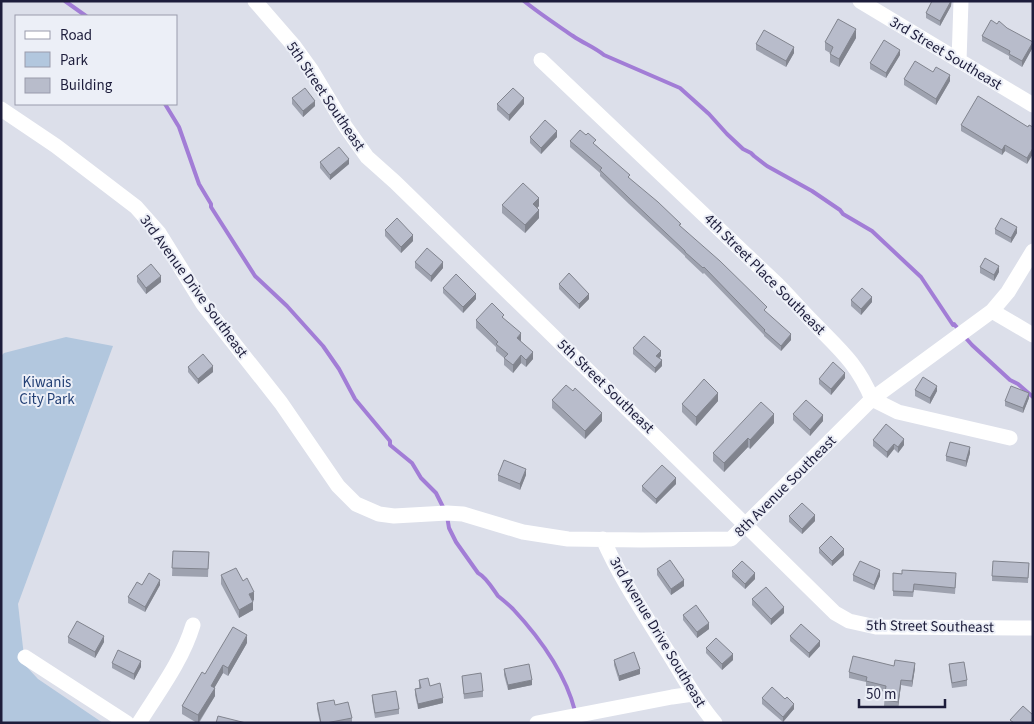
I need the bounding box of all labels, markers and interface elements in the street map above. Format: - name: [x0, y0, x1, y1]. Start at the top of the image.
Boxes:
- street label: 3rd Street Southeast: [886, 12, 1006, 95]
- legend: [15, 15, 178, 105]
- text: Road: [60, 25, 92, 46]
- street label: 5th Street Southeast: [281, 37, 370, 155]
- text: Park: [60, 50, 89, 71]
- text: Building: [60, 75, 113, 96]
- street label: 4th Street Place Southeast: [699, 209, 830, 340]
- street label: 3rd Avenue Drive Southeast: [135, 211, 253, 362]
- street label: 5th Street Southeast: [552, 334, 659, 438]
- park label: Kiwanis City Park: [19, 372, 75, 410]
- street label: 8th Avenue Southeast: [730, 431, 841, 542]
- street label: 3rd Avenue Drive Southeast: [604, 553, 711, 711]
- street label: 5th Street Southeast: [866, 615, 994, 638]
- scale bar: [859, 676, 945, 708]
- text: 50 m: [866, 684, 896, 705]

